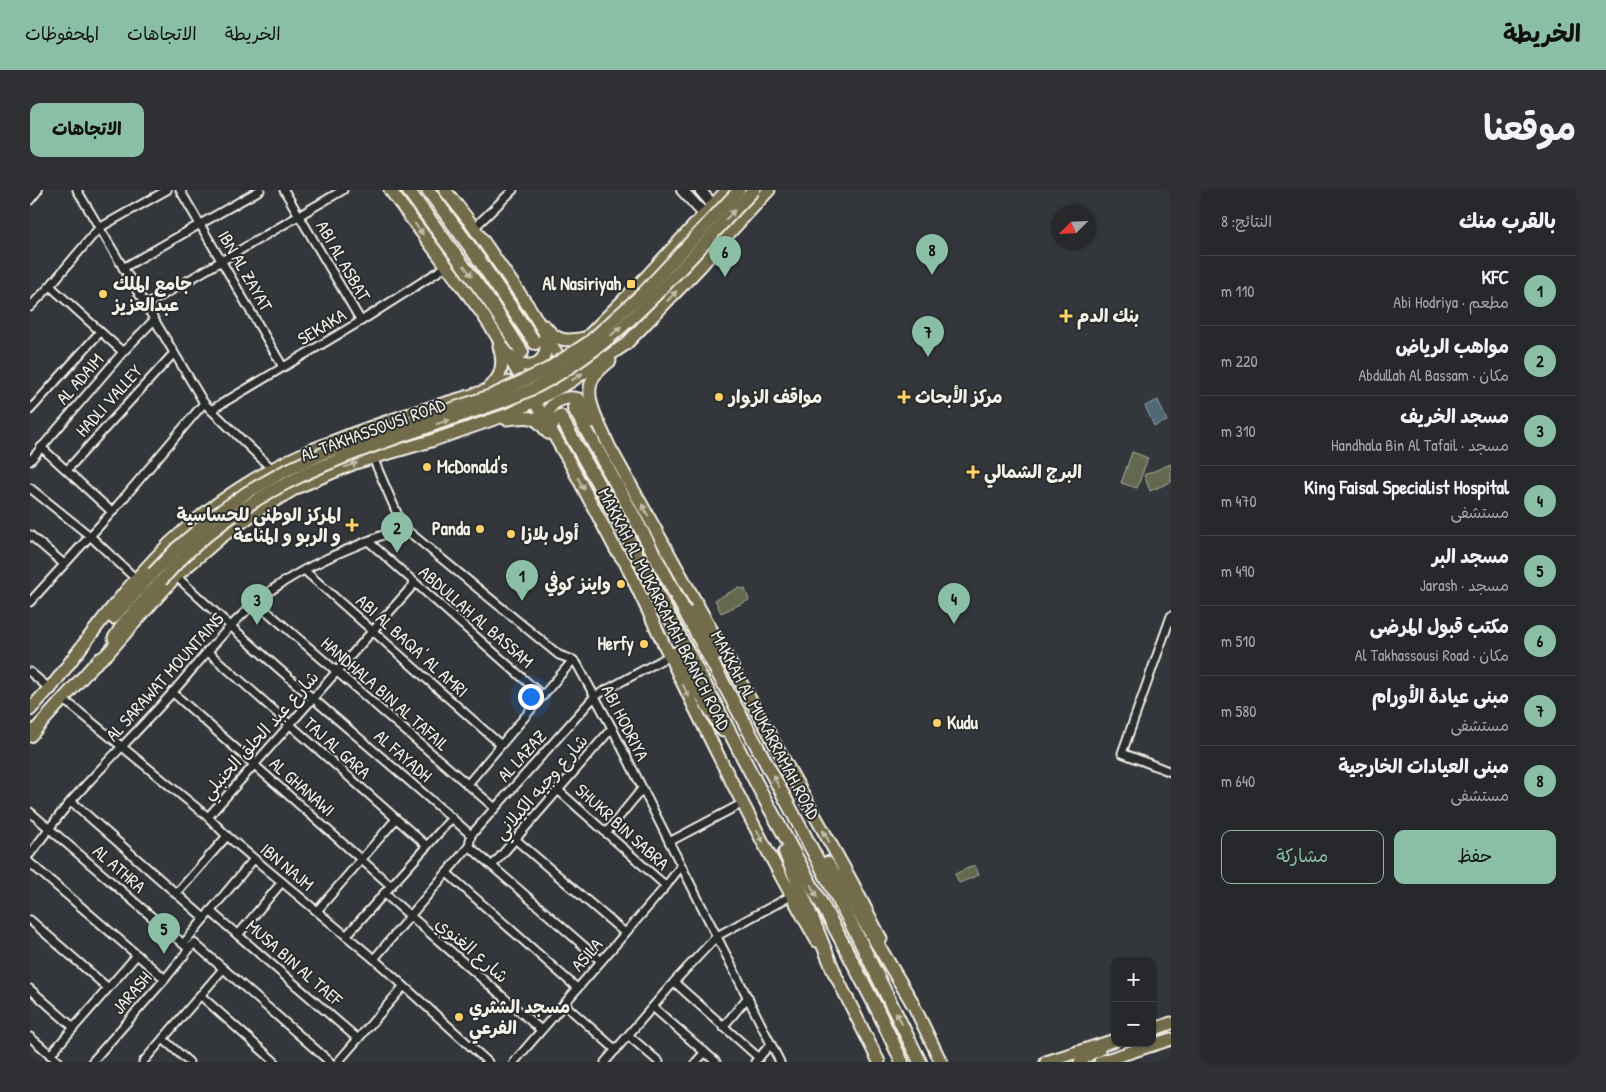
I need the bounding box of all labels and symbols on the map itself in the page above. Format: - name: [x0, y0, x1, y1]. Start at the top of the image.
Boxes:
- north arrow: [1051, 205, 1096, 250]
- one-way arrow: [724, 210, 736, 222]
- street label: ABI AL ASBAT: [310, 216, 377, 306]
- one-way arrow: [414, 222, 424, 236]
- street label: IBN AL ZAYAT: [212, 226, 279, 316]
- pin: 8: [916, 234, 948, 275]
- pin: 6: [709, 236, 741, 277]
- one-way arrow: [463, 264, 473, 278]
- place label: جامع الملك عبدالعزيز: [111, 271, 192, 317]
- place label: Al Nasiriyah: [543, 271, 621, 297]
- marker: Al Nasiriyah: [625, 278, 637, 290]
- marker: جامع الملك عبدالعزيز: [97, 288, 109, 300]
- one-way arrow: [666, 291, 678, 303]
- street label: SEKAKA: [293, 302, 351, 351]
- place label: بنك الدم: [1077, 303, 1139, 330]
- marker: بنك الدم: [1059, 309, 1073, 323]
- pin: 7: [912, 316, 944, 357]
- one-way arrow: [610, 326, 623, 337]
- street label: AL ADAIM: [50, 348, 109, 410]
- street label: HADLI VALLEY: [70, 359, 148, 442]
- one-way arrow: [571, 372, 584, 381]
- place label: مواقف الزوار: [727, 384, 822, 409]
- place label: مركز الأبحاث: [915, 384, 1003, 409]
- marker: مركز الأبحاث: [897, 390, 911, 404]
- marker: مواقف الزوار: [713, 391, 725, 403]
- street label: AL TAKHASSOUSI ROAD: [297, 392, 449, 467]
- one-way arrow: [436, 418, 451, 426]
- place label: McDonald's: [437, 454, 507, 479]
- place label: البرج الشمالي: [984, 459, 1082, 488]
- one-way arrow: [344, 461, 359, 469]
- marker: McDonald's: [421, 461, 433, 473]
- marker: البرج الشمالي: [966, 465, 980, 479]
- one-way arrow: [577, 477, 585, 491]
- street label: MAKKAH AL MUKARRAMAH BRANCH ROAD: [592, 483, 737, 735]
- place label: المركز الوطني للحساسية و الربو و المناعة: [177, 502, 341, 548]
- one-way arrow: [641, 504, 650, 517]
- pin: 2: [381, 512, 413, 553]
- place label: Panda: [432, 516, 471, 541]
- marker: المركز الوطني للحساسية و الربو و المناعة: [345, 518, 359, 532]
- place label: أول بلازا: [521, 521, 579, 546]
- marker: Panda: [474, 523, 486, 535]
- marker: أول بلازا: [505, 528, 517, 540]
- street label: ABDULLAH AL BASSAM: [414, 560, 539, 674]
- pin: 1: [506, 560, 538, 601]
- place label: واينز كوفي: [544, 571, 611, 597]
- marker: واينز كوفي: [615, 578, 627, 590]
- pin: 4: [938, 583, 970, 624]
- pin: 3: [241, 584, 273, 625]
- street label: ABI AL BAQA' AL AMRI: [351, 588, 474, 703]
- street label: AL SARAWAT MOUNTAINS: [100, 607, 229, 747]
- street label: MAKKAH AL MUKARRAMAH ROAD: [705, 626, 826, 824]
- street label: HANDHALA BIN AL TAFAIL: [316, 631, 455, 757]
- place label: Herfy: [597, 631, 634, 657]
- marker: Herfy: [638, 638, 650, 650]
- street label: شارع عبد الحلق الحنبلي: [195, 665, 327, 807]
- street label: ABI HODRIYA: [596, 680, 655, 765]
- your location: [518, 684, 544, 710]
- one-way arrow: [682, 684, 690, 698]
- place label: Kudu: [947, 710, 979, 735]
- street label: TAJ AL GARA: [298, 711, 376, 784]
- marker: Kudu: [931, 717, 943, 729]
- street label: AL FAYADH: [369, 724, 438, 788]
- street label: AL LAZAZ: [492, 724, 552, 787]
- street label: شارع وجيه الكيلاني: [488, 729, 596, 847]
- street label: AL GHANAWI: [264, 751, 340, 822]
- one-way arrow: [771, 774, 780, 788]
- street label: SHUKR BIN SABRA: [570, 778, 675, 876]
- one-way arrow: [756, 829, 764, 843]
- one-way arrow: [822, 829, 831, 843]
- street label: IBN NAJM: [255, 837, 319, 896]
- street label: AL ATHRA: [88, 839, 151, 899]
- one-way arrow: [810, 884, 819, 898]
- street label: شارع الغنوي: [430, 911, 514, 989]
- pin: 5: [148, 913, 180, 954]
- street label: MUSA BIN AL TAEF: [241, 914, 349, 1012]
- street label: ASILA: [565, 932, 608, 977]
- street label: JARASH: [106, 966, 157, 1019]
- place label: مسجد الشثري الفرعي: [469, 994, 570, 1044]
- marker: مسجد الشثري الفرعي: [453, 1011, 465, 1023]
- one-way arrow: [895, 1011, 903, 1025]

